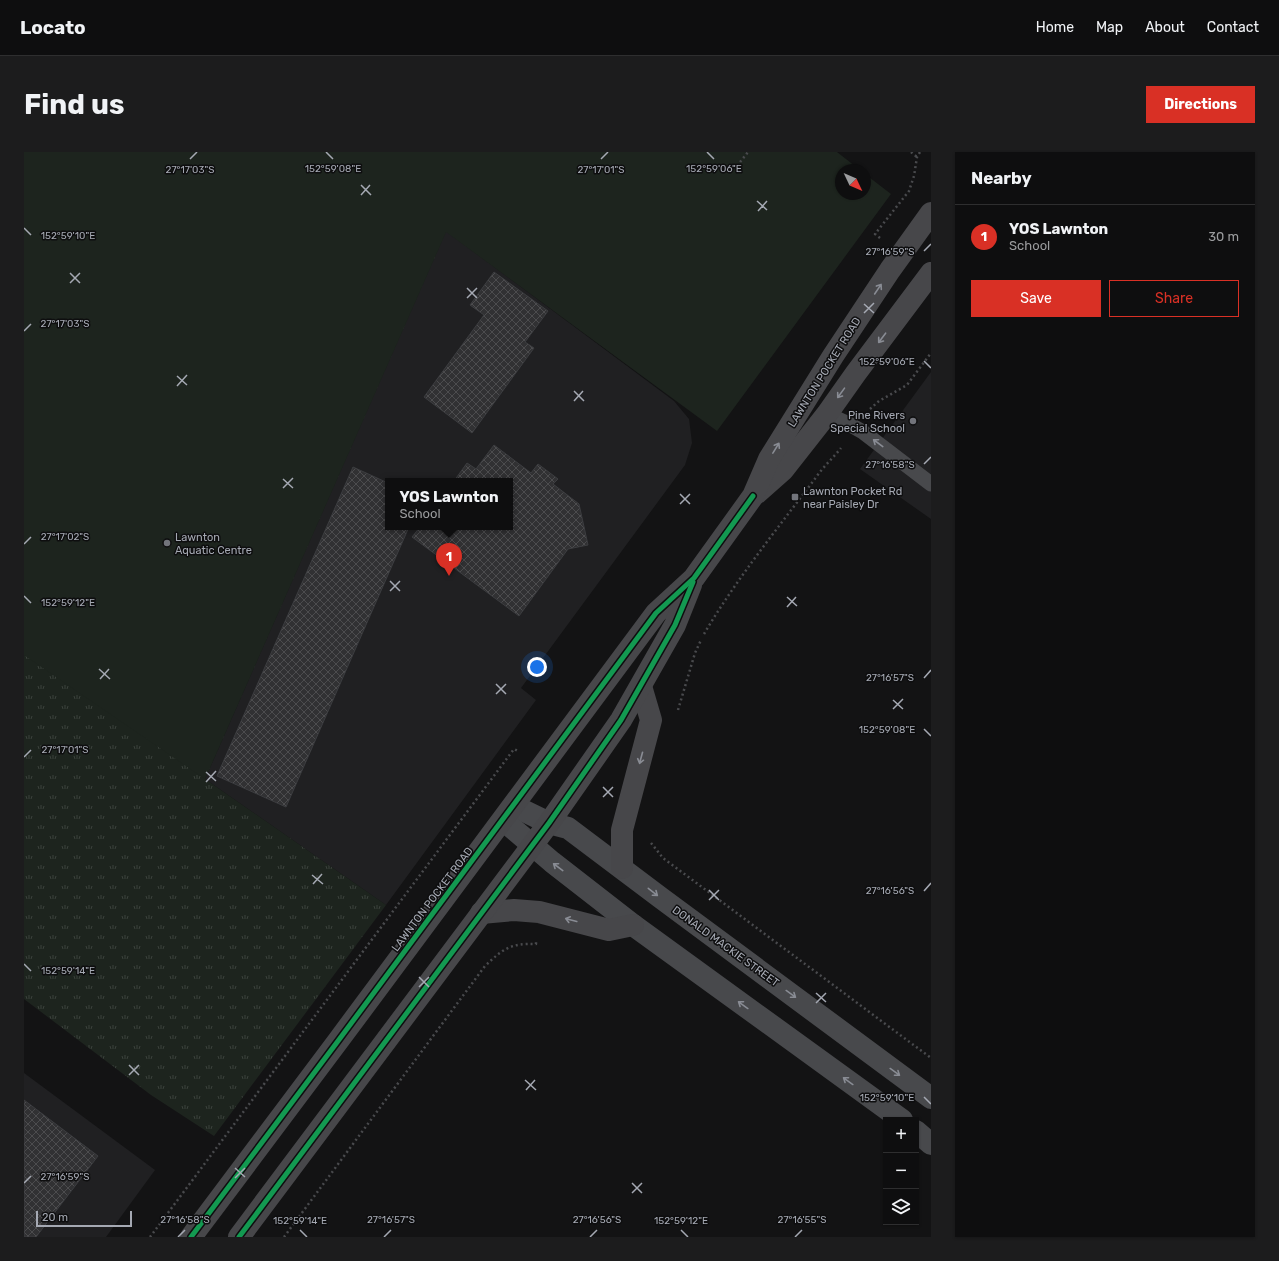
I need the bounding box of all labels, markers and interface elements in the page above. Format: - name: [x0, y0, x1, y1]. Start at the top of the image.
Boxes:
- text: Locato: [20, 16, 86, 39]
- text: Home: [1036, 19, 1074, 36]
- text: Map: [1096, 19, 1123, 36]
- text: About: [1145, 19, 1185, 36]
- text: Contact: [1207, 19, 1259, 36]
- button: Directions: [1146, 86, 1255, 123]
- text: Find us: [24, 88, 124, 121]
- text: 152°59'08"E: [305, 163, 361, 175]
- text: 152°59'06"E: [686, 163, 742, 175]
- text: 27°17'03"S: [166, 164, 214, 176]
- text: 27°17'01"S: [577, 164, 625, 176]
- north arrow: [835, 164, 871, 200]
- text: Nearby: [971, 168, 1032, 188]
- text: YOS Lawnton: [1009, 220, 1108, 238]
- text: 1: [981, 229, 987, 244]
- text: 30 m: [1208, 229, 1239, 244]
- text: 152°59'10"E: [41, 230, 95, 242]
- text: School: [1009, 238, 1050, 253]
- text: 27°16'59"S: [866, 246, 914, 258]
- button: Save: [971, 280, 1101, 317]
- button: Share: [1109, 280, 1239, 317]
- one-way arrow: [874, 283, 882, 295]
- street label: LAWNTON POCKET ROAD: [785, 315, 864, 430]
- text: 27°17'03"S: [41, 318, 89, 330]
- one-way arrow: [878, 332, 886, 343]
- text: 152°59'06"E: [859, 356, 915, 368]
- one-way arrow: [837, 388, 845, 399]
- place label: Pine Rivers Special School: [830, 409, 905, 435]
- marker: Pine Rivers Special School: [908, 416, 918, 426]
- one-way arrow: [872, 439, 883, 447]
- one-way arrow: [771, 443, 780, 454]
- text: 27°16'58"S: [865, 459, 915, 471]
- popup: [385, 478, 513, 530]
- place label: Lawnton Pocket Rd near Paisley Dr: [803, 485, 902, 511]
- text: YOS Lawnton: [399, 488, 499, 506]
- marker: Lawnton Pocket Rd near Paisley Dr: [790, 492, 800, 502]
- text: School: [399, 506, 441, 521]
- text: 27°17'02"S: [41, 531, 89, 543]
- place label: Lawnton Aquatic Centre: [175, 531, 252, 557]
- marker: Lawnton Aquatic Centre: [162, 538, 172, 548]
- pin: 1: [436, 543, 462, 576]
- text: 152°59'12"E: [41, 597, 95, 609]
- your location: [527, 657, 547, 677]
- text: 27°16'57"S: [866, 672, 914, 684]
- text: 152°59'08"E: [859, 724, 915, 736]
- text: 27°17'01"S: [41, 744, 89, 756]
- one-way arrow: [637, 751, 644, 764]
- street label: LAWNTON POCKET ROAD: [389, 845, 476, 954]
- one-way arrow: [552, 862, 563, 871]
- text: 27°16'56"S: [866, 885, 914, 897]
- one-way arrow: [647, 887, 658, 896]
- street label: DONALD MACKIE STREET: [670, 903, 782, 990]
- one-way arrow: [565, 916, 578, 923]
- text: 152°59'14"E: [41, 965, 95, 977]
- one-way arrow: [785, 990, 796, 998]
- one-way arrow: [737, 1001, 748, 1009]
- one-way arrow: [890, 1067, 901, 1076]
- one-way arrow: [843, 1077, 854, 1085]
- text: 152°59'10"E: [860, 1092, 914, 1104]
- map controls: [883, 1117, 919, 1225]
- button: +: [883, 1117, 919, 1153]
- button: −: [883, 1153, 919, 1189]
- text: 27°16'59"S: [41, 1171, 89, 1183]
- button: layers: [883, 1189, 919, 1225]
- scale bar: [36, 1209, 132, 1228]
- text: 20 m: [42, 1211, 68, 1224]
- text: 27°16'58"S: [160, 1214, 210, 1226]
- text: 27°16'57"S: [367, 1214, 415, 1226]
- text: 27°16'56"S: [573, 1214, 621, 1226]
- text: 27°16'55"S: [778, 1214, 826, 1226]
- text: 152°59'14"E: [273, 1215, 327, 1227]
- text: 152°59'12"E: [654, 1215, 708, 1227]

